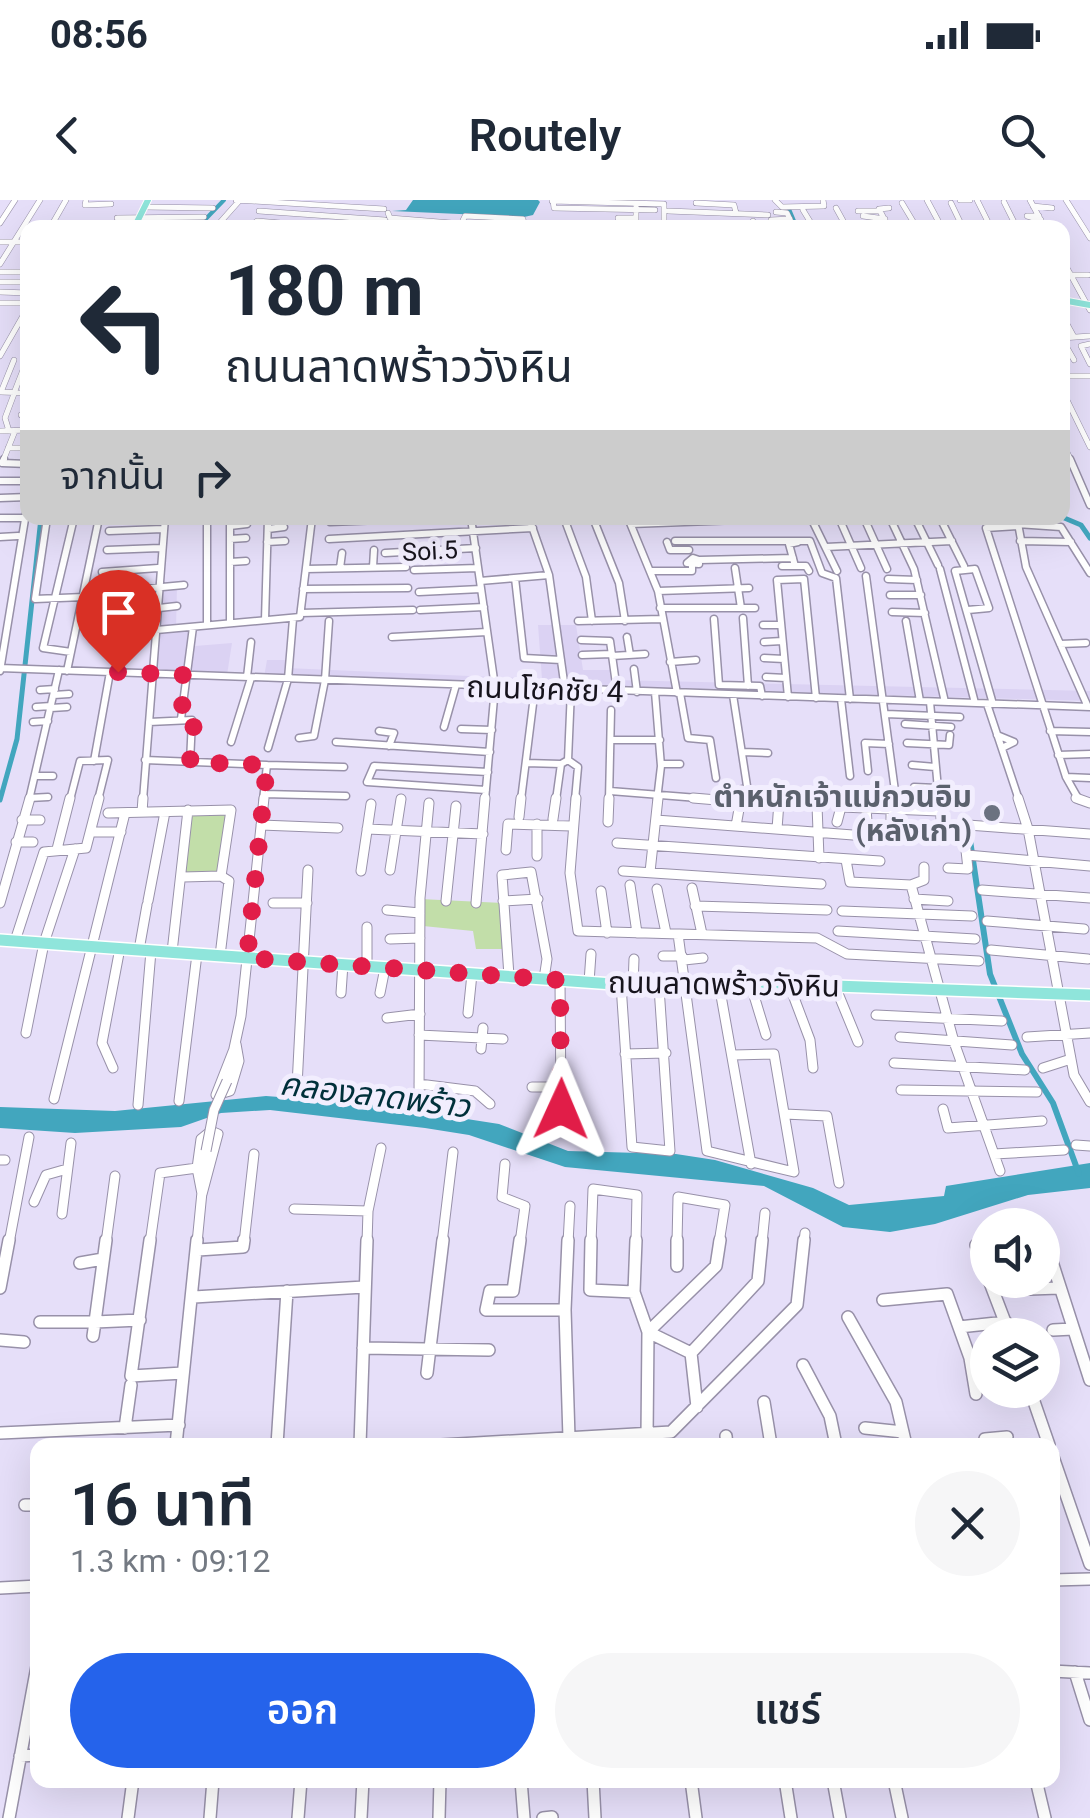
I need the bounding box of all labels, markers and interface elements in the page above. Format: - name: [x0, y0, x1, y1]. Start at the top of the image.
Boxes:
- text: 08:56: [50, 13, 148, 57]
- icon: back: [40, 108, 95, 163]
- icon: search: [995, 108, 1050, 163]
- text: Routely: [469, 109, 621, 162]
- text: 180 m: [225, 250, 424, 332]
- icon: left: [60, 260, 190, 390]
- text: ถนนลาดพร้าววังหิน: [225, 340, 573, 393]
- icon: right: [185, 450, 240, 505]
- text: จากนั้น: [60, 454, 165, 498]
- street label: Soi.5: [401, 535, 459, 567]
- pin: [76, 570, 161, 673]
- icon: arrive: [91, 585, 146, 640]
- street label: ถนนโชคชัย 4: [466, 669, 624, 709]
- place label: ตำหนักเจ้าแม่กวนอิม (หลังเก่า): [713, 779, 972, 848]
- marker: ตำหนักเจ้าแม่กวนอิม (หลังเก่า): [981, 802, 1003, 824]
- street label: ถนนลาดพร้าววังหิน: [608, 964, 840, 1004]
- position arrow: [509, 1057, 613, 1161]
- water label: คลองลาดพร้าว: [278, 1065, 473, 1126]
- map controls: [970, 1208, 1060, 1408]
- button: sound: [970, 1208, 1060, 1298]
- button: layers: [970, 1318, 1060, 1408]
- text: 16 นาที: [70, 1469, 255, 1540]
- button: close: [915, 1471, 1020, 1576]
- text: 1.3 km · 09:12: [70, 1542, 271, 1580]
- button: ออก: [70, 1653, 535, 1768]
- button: แชร์: [555, 1653, 1020, 1768]

